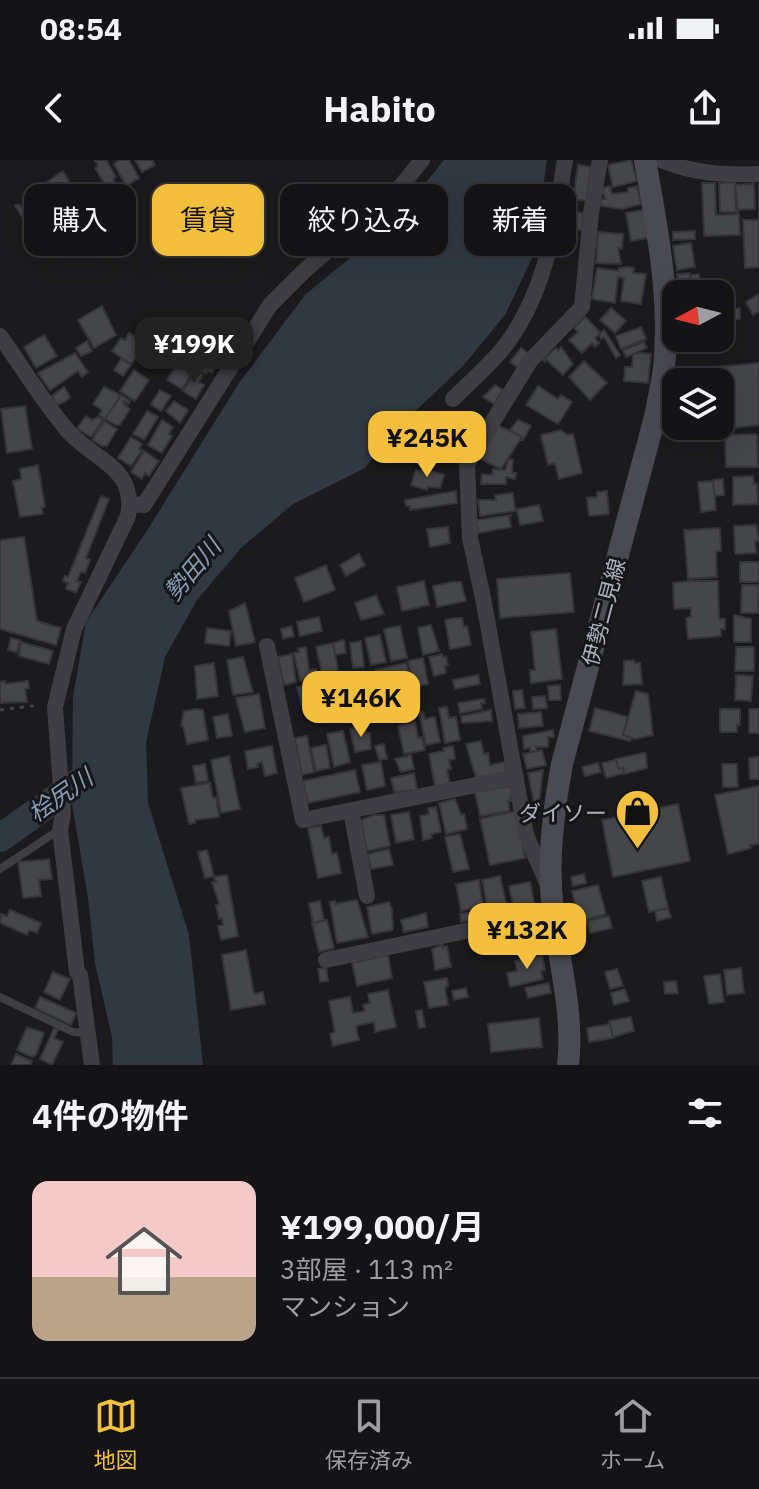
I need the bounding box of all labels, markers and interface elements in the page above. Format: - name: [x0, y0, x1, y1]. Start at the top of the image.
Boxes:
- text: 08:54: [40, 9, 122, 48]
- text: Habito: [323, 85, 436, 132]
- icon: back: [32, 86, 76, 130]
- icon: share: [683, 86, 727, 130]
- chip: 購入: [24, 184, 136, 256]
- chip: 賃貸: [152, 184, 264, 256]
- chip: 絞り込み: [280, 184, 448, 256]
- chip: 新着: [464, 184, 576, 256]
- north arrow: [662, 280, 734, 352]
- map controls: [662, 280, 734, 440]
- pin: ¥199K: [138, 317, 250, 385]
- text: ¥199K: [153, 326, 235, 360]
- button: layers: [662, 368, 734, 440]
- pin: ¥245K: [371, 411, 483, 479]
- text: ¥245K: [386, 420, 468, 454]
- water label: 勢田川: [157, 529, 229, 607]
- street label: 伊勢二見線: [575, 555, 631, 669]
- pin: ¥146K: [305, 671, 417, 739]
- text: ¥146K: [320, 680, 402, 714]
- water label: 桧尻川: [21, 760, 101, 829]
- shop icon: ダイソー: [614, 788, 662, 851]
- place label: ダイソー: [519, 798, 607, 827]
- pin: ¥132K: [471, 903, 583, 971]
- text: ¥132K: [486, 912, 568, 946]
- icon: filters: [683, 1091, 727, 1135]
- text: 4件の物件: [32, 1093, 188, 1137]
- text: ¥199,000/月: [280, 1204, 485, 1248]
- icon: home: [96, 1213, 192, 1309]
- text: 3部屋 · 113 m²: [280, 1252, 453, 1286]
- text: マンション: [280, 1289, 410, 1323]
- tab: 地図: [94, 1394, 138, 1474]
- tab: 保存済み: [325, 1394, 413, 1474]
- tab: ホーム: [600, 1394, 665, 1474]

